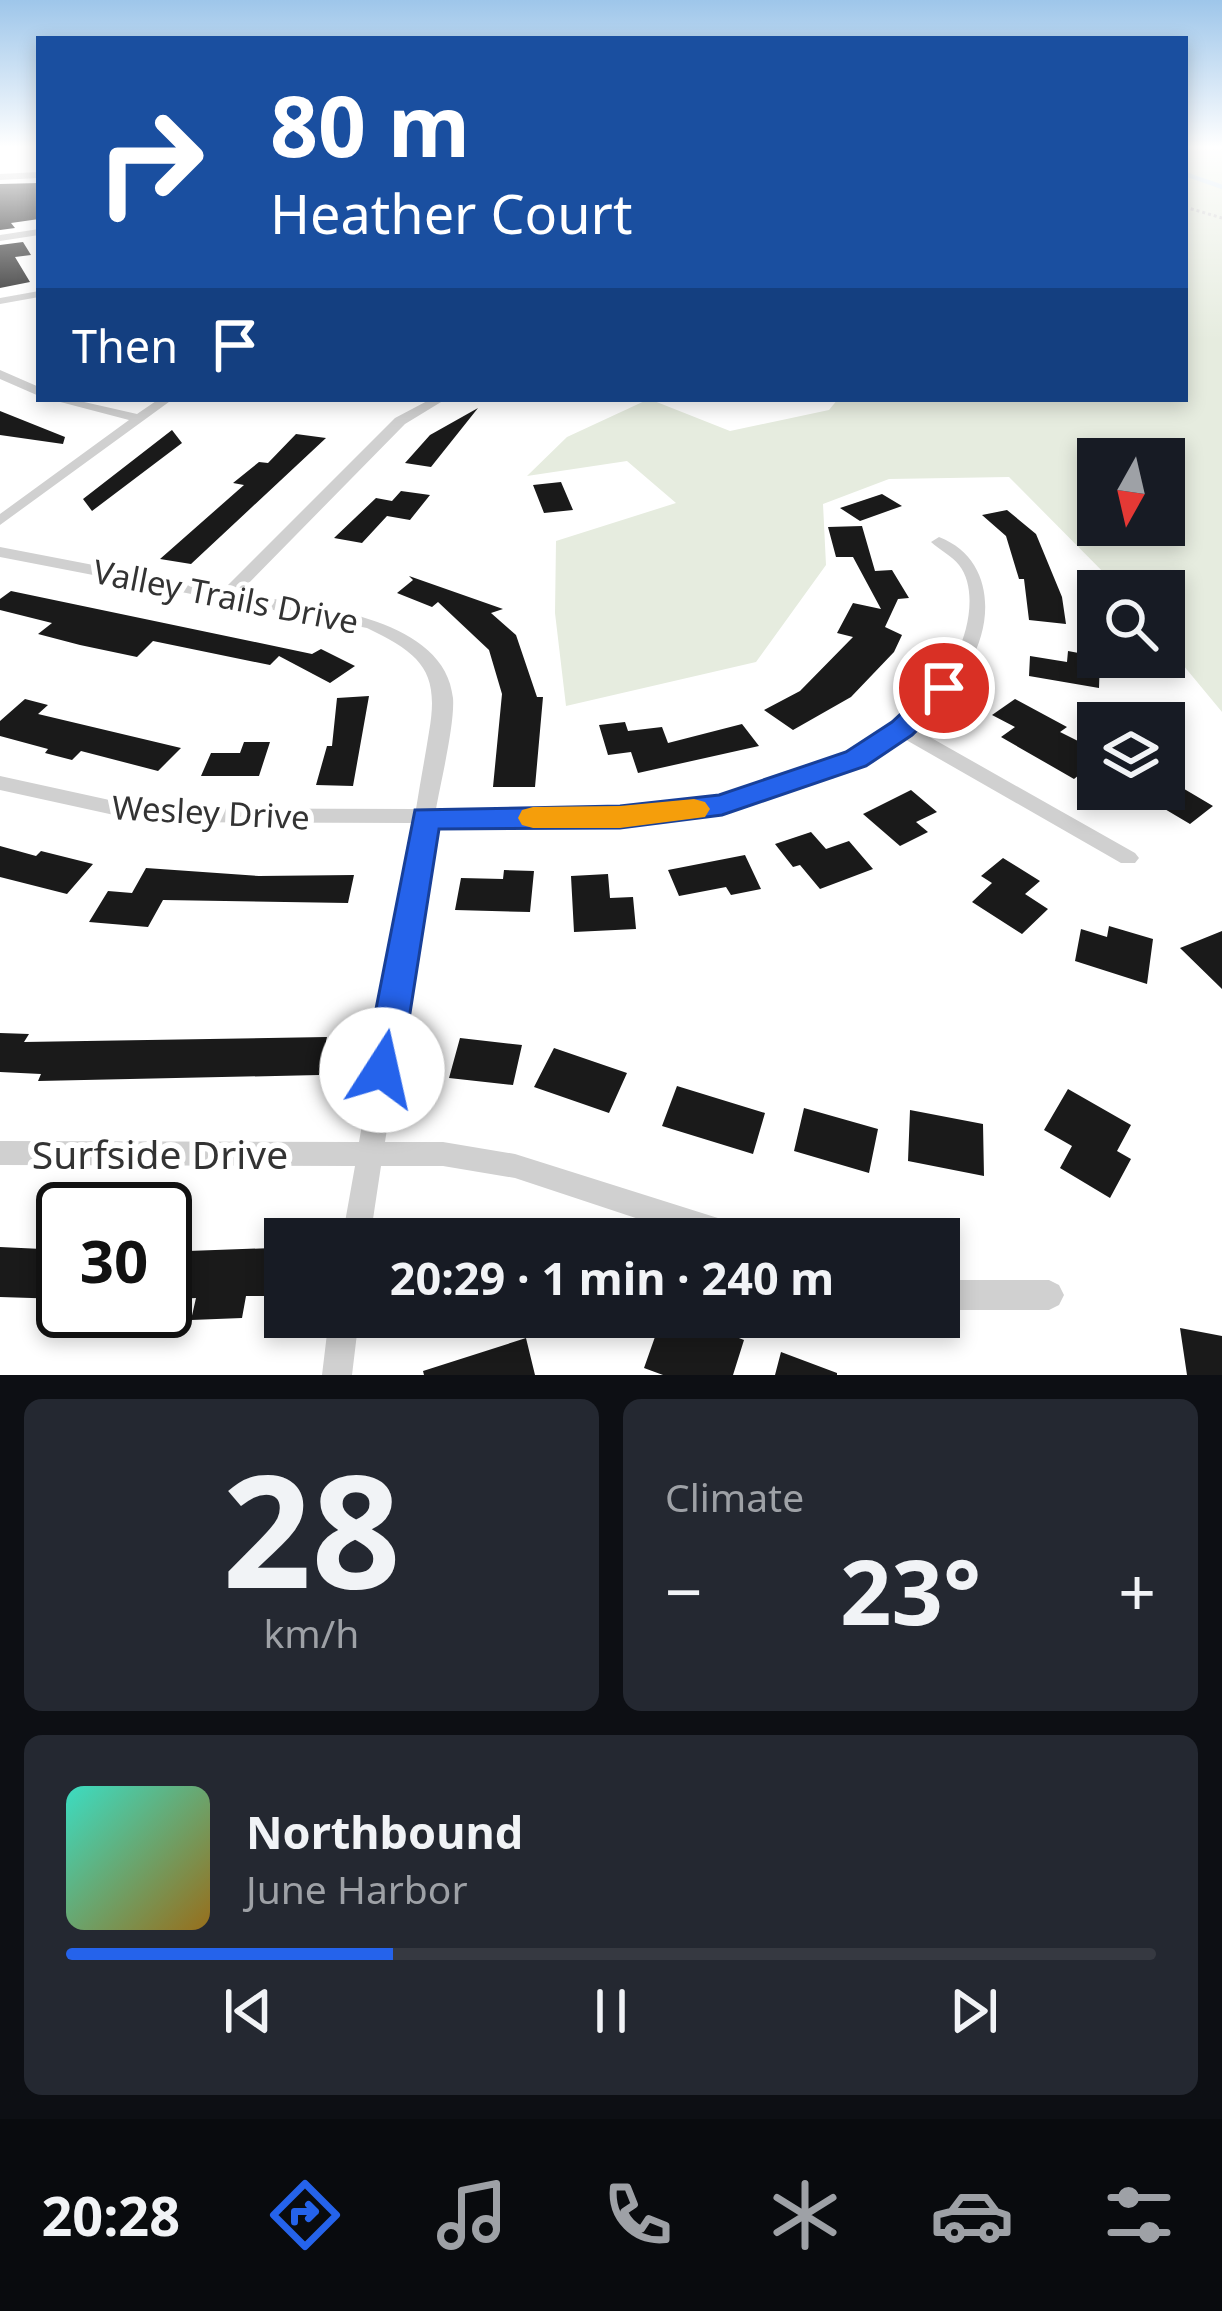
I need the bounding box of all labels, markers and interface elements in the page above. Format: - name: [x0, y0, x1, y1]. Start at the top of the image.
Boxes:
- text: 80 m: [270, 67, 470, 182]
- icon: right: [72, 84, 228, 240]
- text: Heather Court: [270, 176, 632, 250]
- icon: arrive: [202, 312, 268, 378]
- text: Then: [72, 315, 178, 376]
- north arrow: [1077, 438, 1185, 546]
- map controls: [1077, 438, 1185, 810]
- street label: Valley Trails Drive: [90, 548, 362, 644]
- button: search: [1077, 570, 1185, 678]
- pin: [893, 637, 995, 739]
- icon: arrive: [911, 655, 977, 721]
- button: layers: [1077, 702, 1185, 810]
- street label: Wesley Drive: [111, 784, 311, 840]
- position arrow: [319, 1007, 445, 1133]
- street label: Surfside Drive: [32, 1127, 288, 1180]
- speed limit sign: 30: [36, 1182, 192, 1338]
- text: 20:29 · 1 min · 240 m: [390, 1247, 834, 1308]
- text: 28: [222, 1421, 401, 1634]
- text: Climate: [665, 1470, 804, 1523]
- text: 23°: [840, 1529, 981, 1651]
- text: −: [665, 1545, 703, 1635]
- text: +: [1118, 1545, 1156, 1635]
- text: km/h: [264, 1606, 359, 1659]
- text: Northbound: [246, 1801, 523, 1862]
- text: June Harbor: [246, 1862, 468, 1915]
- icon: previous: [215, 1978, 281, 2044]
- icon: pause: [578, 1978, 644, 2044]
- icon: next: [941, 1978, 1007, 2044]
- icon: directions: [263, 2173, 347, 2257]
- icon: music: [430, 2173, 514, 2257]
- icon: phone: [596, 2173, 680, 2257]
- icon: climate: [763, 2173, 847, 2257]
- icon: car: [930, 2173, 1014, 2257]
- icon: filters: [1097, 2173, 1181, 2257]
- text: 20:28: [41, 2178, 180, 2252]

